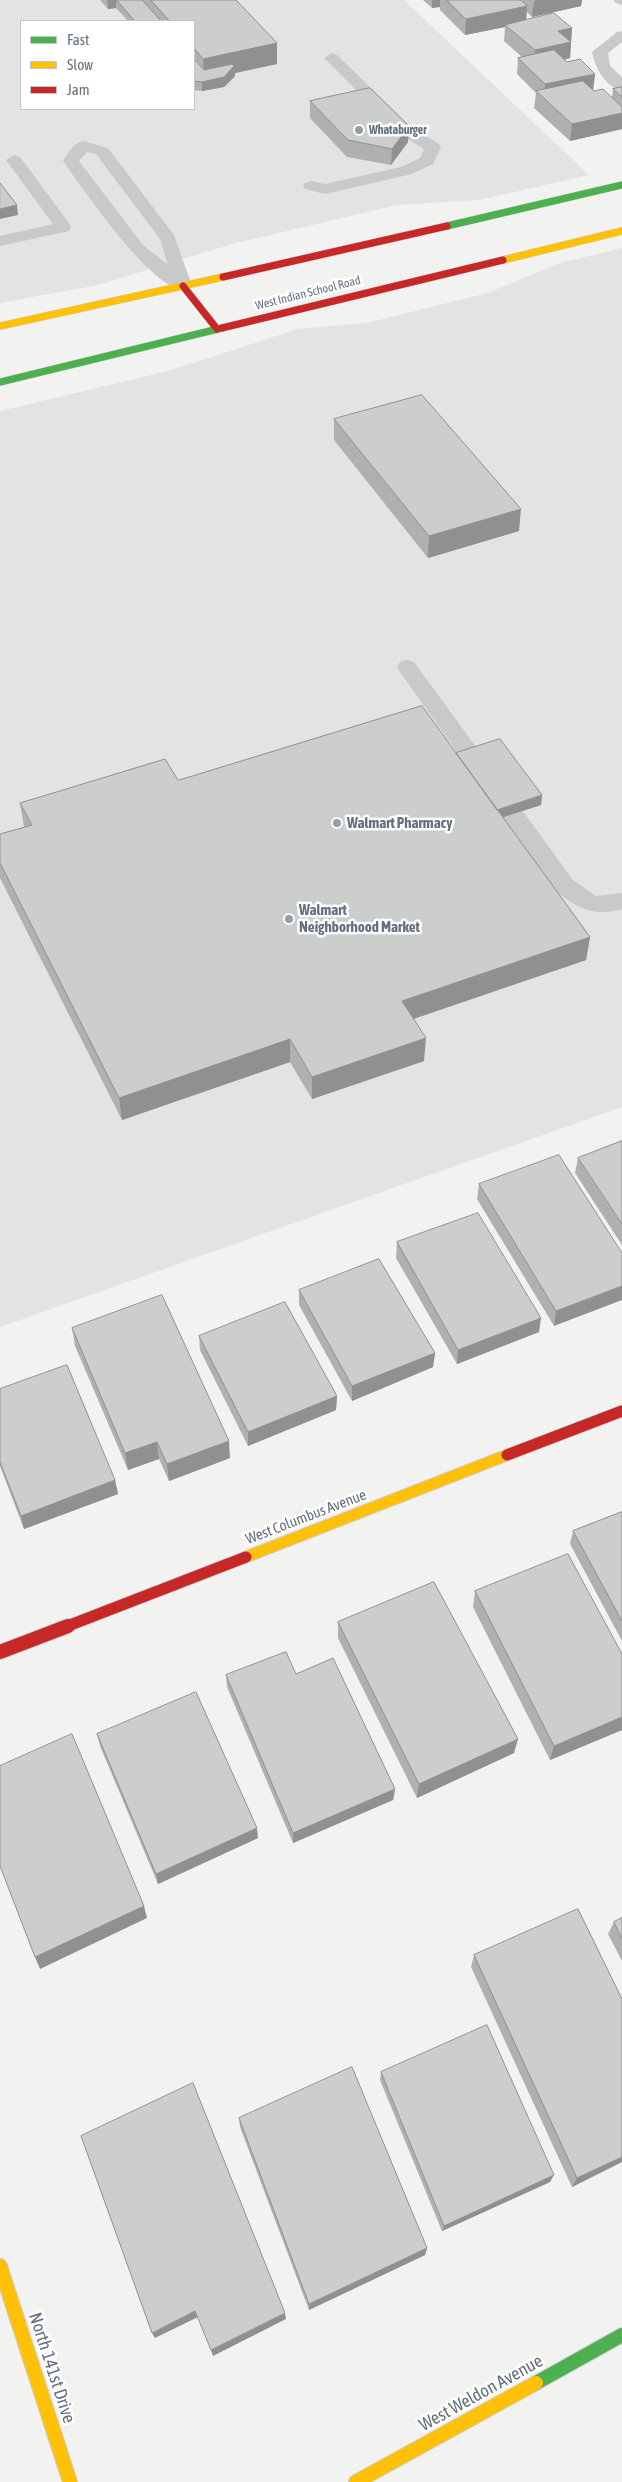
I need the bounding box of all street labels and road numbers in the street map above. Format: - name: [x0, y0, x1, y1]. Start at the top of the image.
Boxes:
- street label: West Indian School Road: [254, 273, 362, 313]
- street label: West Columbus Avenue: [243, 1486, 369, 1548]
- street label: North 141st Drive: [24, 2310, 80, 2426]
- street label: West Weldon Avenue: [415, 2350, 547, 2436]

